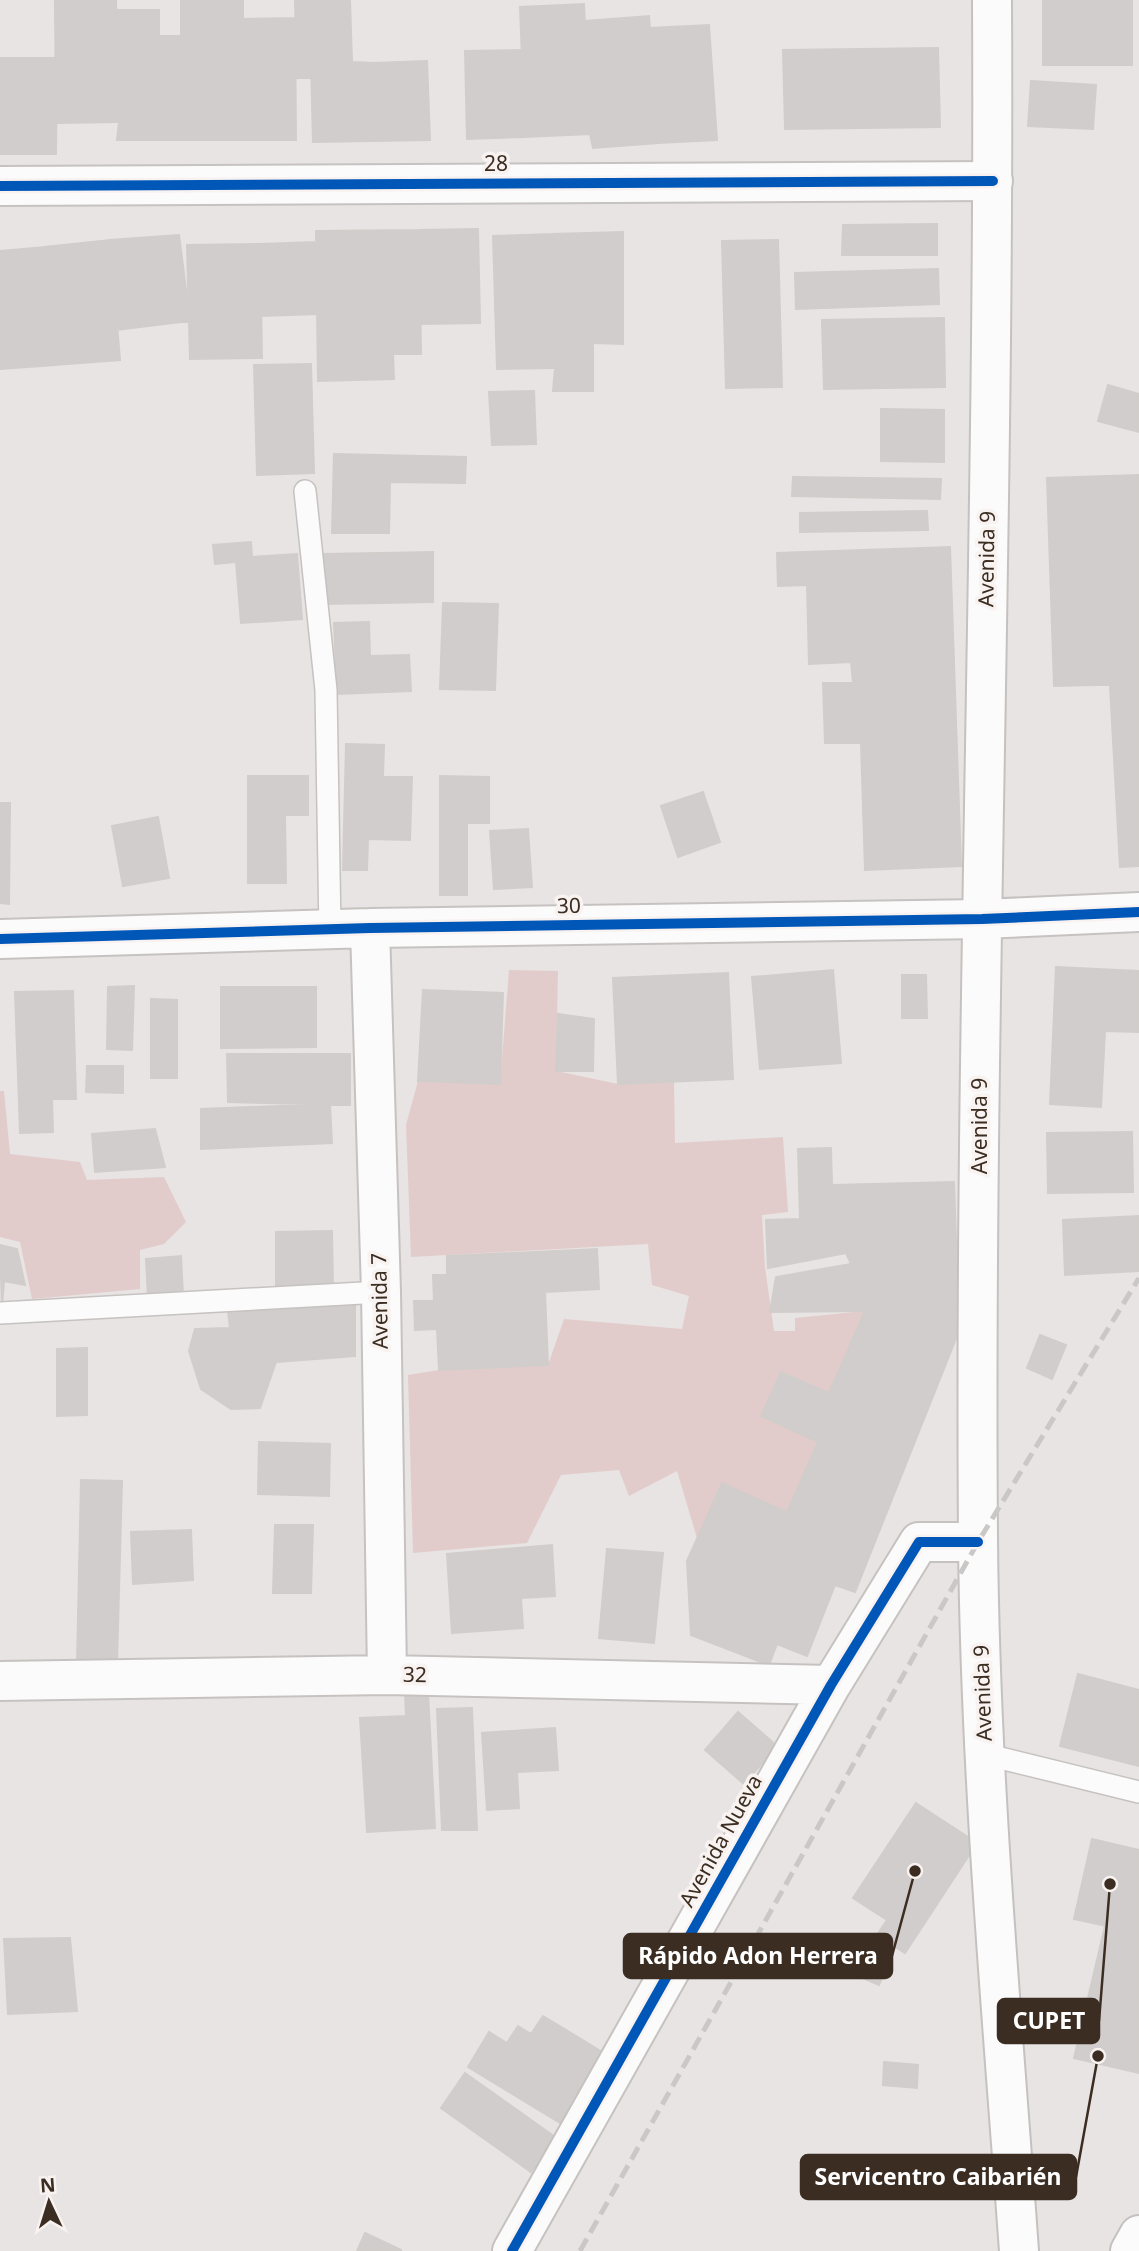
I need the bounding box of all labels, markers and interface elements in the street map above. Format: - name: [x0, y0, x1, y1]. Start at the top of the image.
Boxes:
- street label: 28: [484, 149, 508, 177]
- street label: Avenida 9: [971, 510, 1001, 607]
- street label: 30: [557, 891, 581, 919]
- street label: Avenida 9: [965, 1078, 993, 1174]
- street label: Avenida 7: [364, 1253, 394, 1350]
- street label: Avenida 9: [966, 1644, 998, 1742]
- street label: 32: [403, 1660, 427, 1688]
- street label: Avenida Nueva: [672, 1769, 768, 1912]
- callout: Rápido Adon Herrera: [624, 1934, 892, 1978]
- text: Rápido Adon Herrera: [638, 1939, 878, 1971]
- callout: CUPET: [998, 1999, 1099, 2043]
- text: CUPET: [1013, 2004, 1085, 2036]
- callout: Servicentro Caibarién: [801, 2155, 1076, 2199]
- text: Servicentro Caibarién: [815, 2160, 1061, 2192]
- north arrow: [14, 2167, 84, 2237]
- text: N: [39, 2172, 56, 2199]

